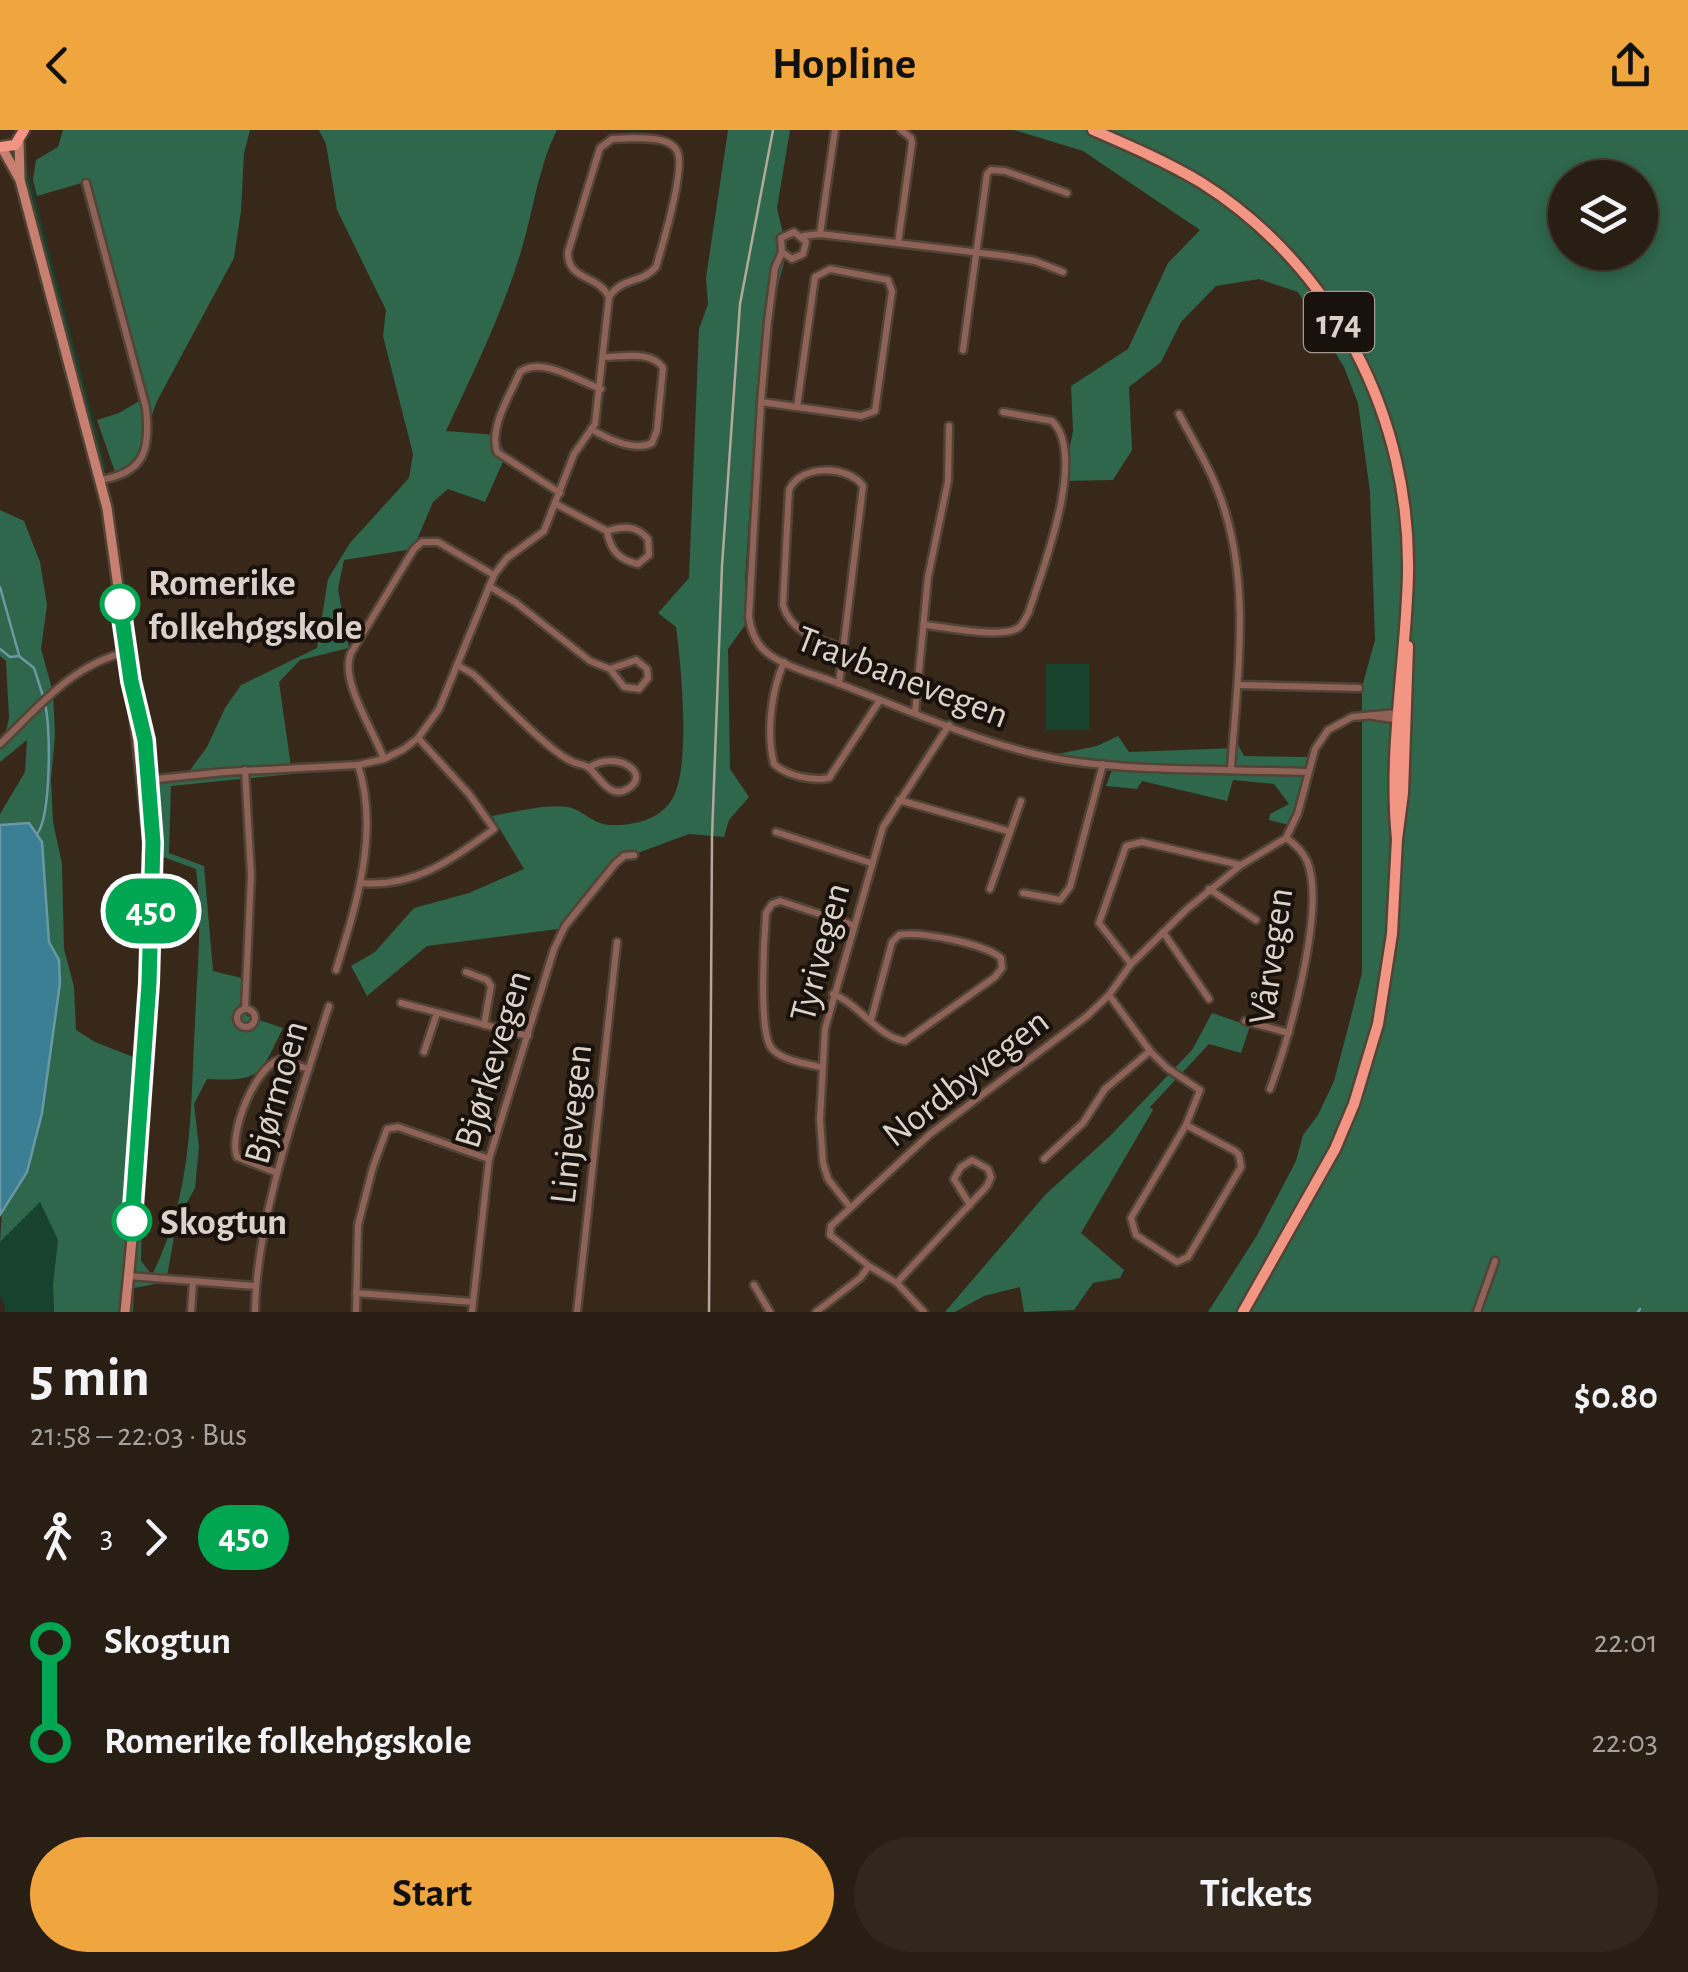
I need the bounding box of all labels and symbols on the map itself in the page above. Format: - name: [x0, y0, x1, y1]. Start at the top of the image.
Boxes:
- road number: 174: [1304, 292, 1374, 352]
- place label: Romerike folkehøgskole: [148, 565, 362, 647]
- marker: Romerike folkehøgskole: [101, 585, 139, 623]
- street label: Travbanevegen: [791, 620, 1013, 736]
- line badge: 450: [94, 878, 208, 944]
- street label: Tyrivegen: [784, 879, 858, 1026]
- street label: Vårvegen: [1244, 885, 1300, 1027]
- street label: Bjørkevegen: [449, 966, 539, 1153]
- street label: Nordbyvegen: [876, 1002, 1056, 1155]
- street label: Bjørmoen: [238, 1017, 315, 1169]
- street label: Linjevegen: [545, 1042, 599, 1206]
- marker: Skogtun: [113, 1202, 151, 1240]
- place label: Skogtun: [160, 1204, 287, 1242]

